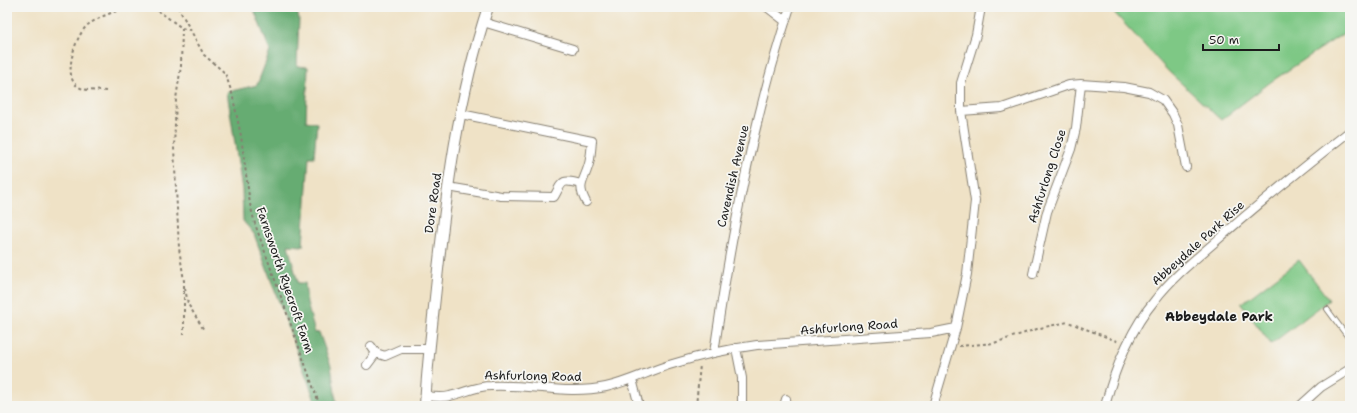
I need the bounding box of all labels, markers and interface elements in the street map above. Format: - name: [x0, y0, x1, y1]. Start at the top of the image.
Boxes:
- scale bar: [1203, 26, 1279, 52]
- text: 50 m: [1209, 32, 1239, 48]
- street label: Cavendish Avenue: [713, 123, 753, 229]
- street label: Ashfurlong Close: [1024, 127, 1070, 225]
- street label: Dore Road: [421, 171, 445, 234]
- street label: Abbeydale Park Rise: [1148, 197, 1248, 289]
- street label: Farnsworth Ryecroft Farm: [252, 205, 318, 355]
- district label: Abbeydale Park: [1165, 308, 1273, 325]
- street label: Ashfurlong Road: [800, 316, 899, 338]
- street label: Ashfurlong Road: [484, 367, 582, 385]

